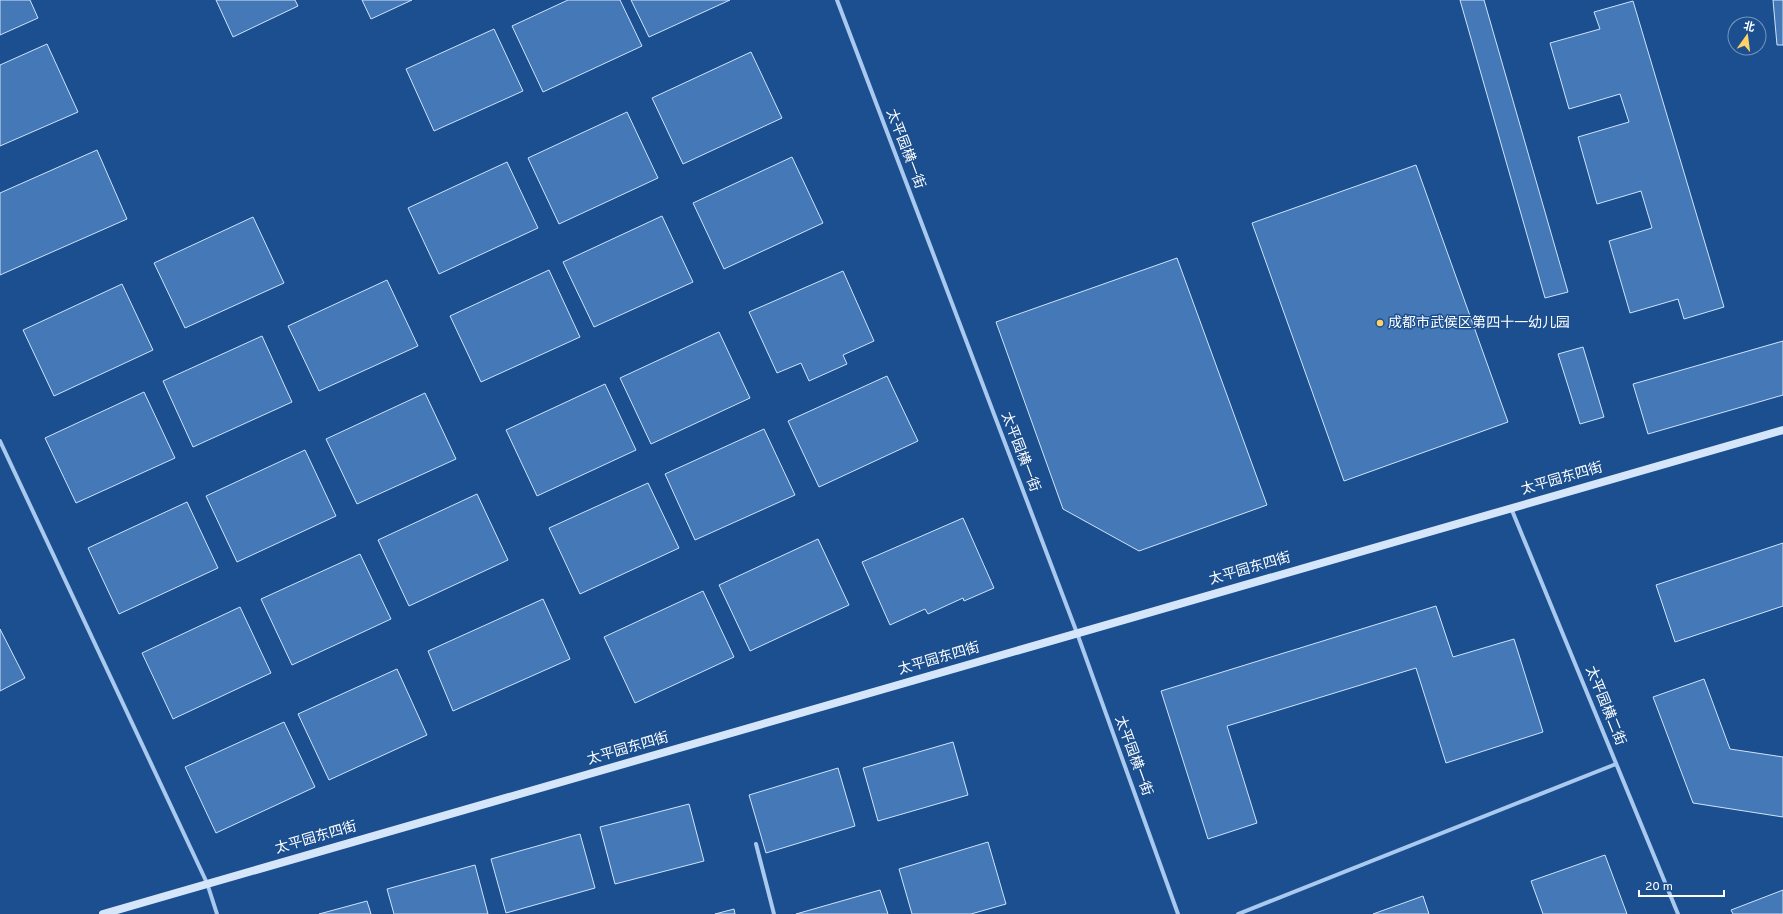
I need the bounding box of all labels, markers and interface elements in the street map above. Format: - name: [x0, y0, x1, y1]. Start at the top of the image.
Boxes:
- north arrow: [1727, 16, 1767, 56]
- text: 北: [1742, 19, 1756, 35]
- street label: 太平园横一街: [882, 107, 928, 191]
- place label: 成都市武侯区第四十一幼儿园: [1388, 314, 1570, 332]
- marker: 成都市武侯区第四十一幼儿园: [1375, 318, 1385, 328]
- street label: 太平园横一街: [997, 410, 1043, 494]
- street label: 太平园东四街: [1519, 459, 1605, 499]
- street label: 太平园东四街: [1207, 549, 1293, 589]
- street label: 太平园东四街: [896, 639, 982, 679]
- street label: 太平园横二街: [1581, 664, 1629, 748]
- street label: 太平园横一街: [1111, 714, 1155, 798]
- street label: 太平园东四街: [585, 729, 671, 769]
- street label: 太平园东四街: [273, 818, 359, 858]
- scale bar: [1639, 872, 1724, 898]
- text: 20 m: [1645, 879, 1673, 895]

